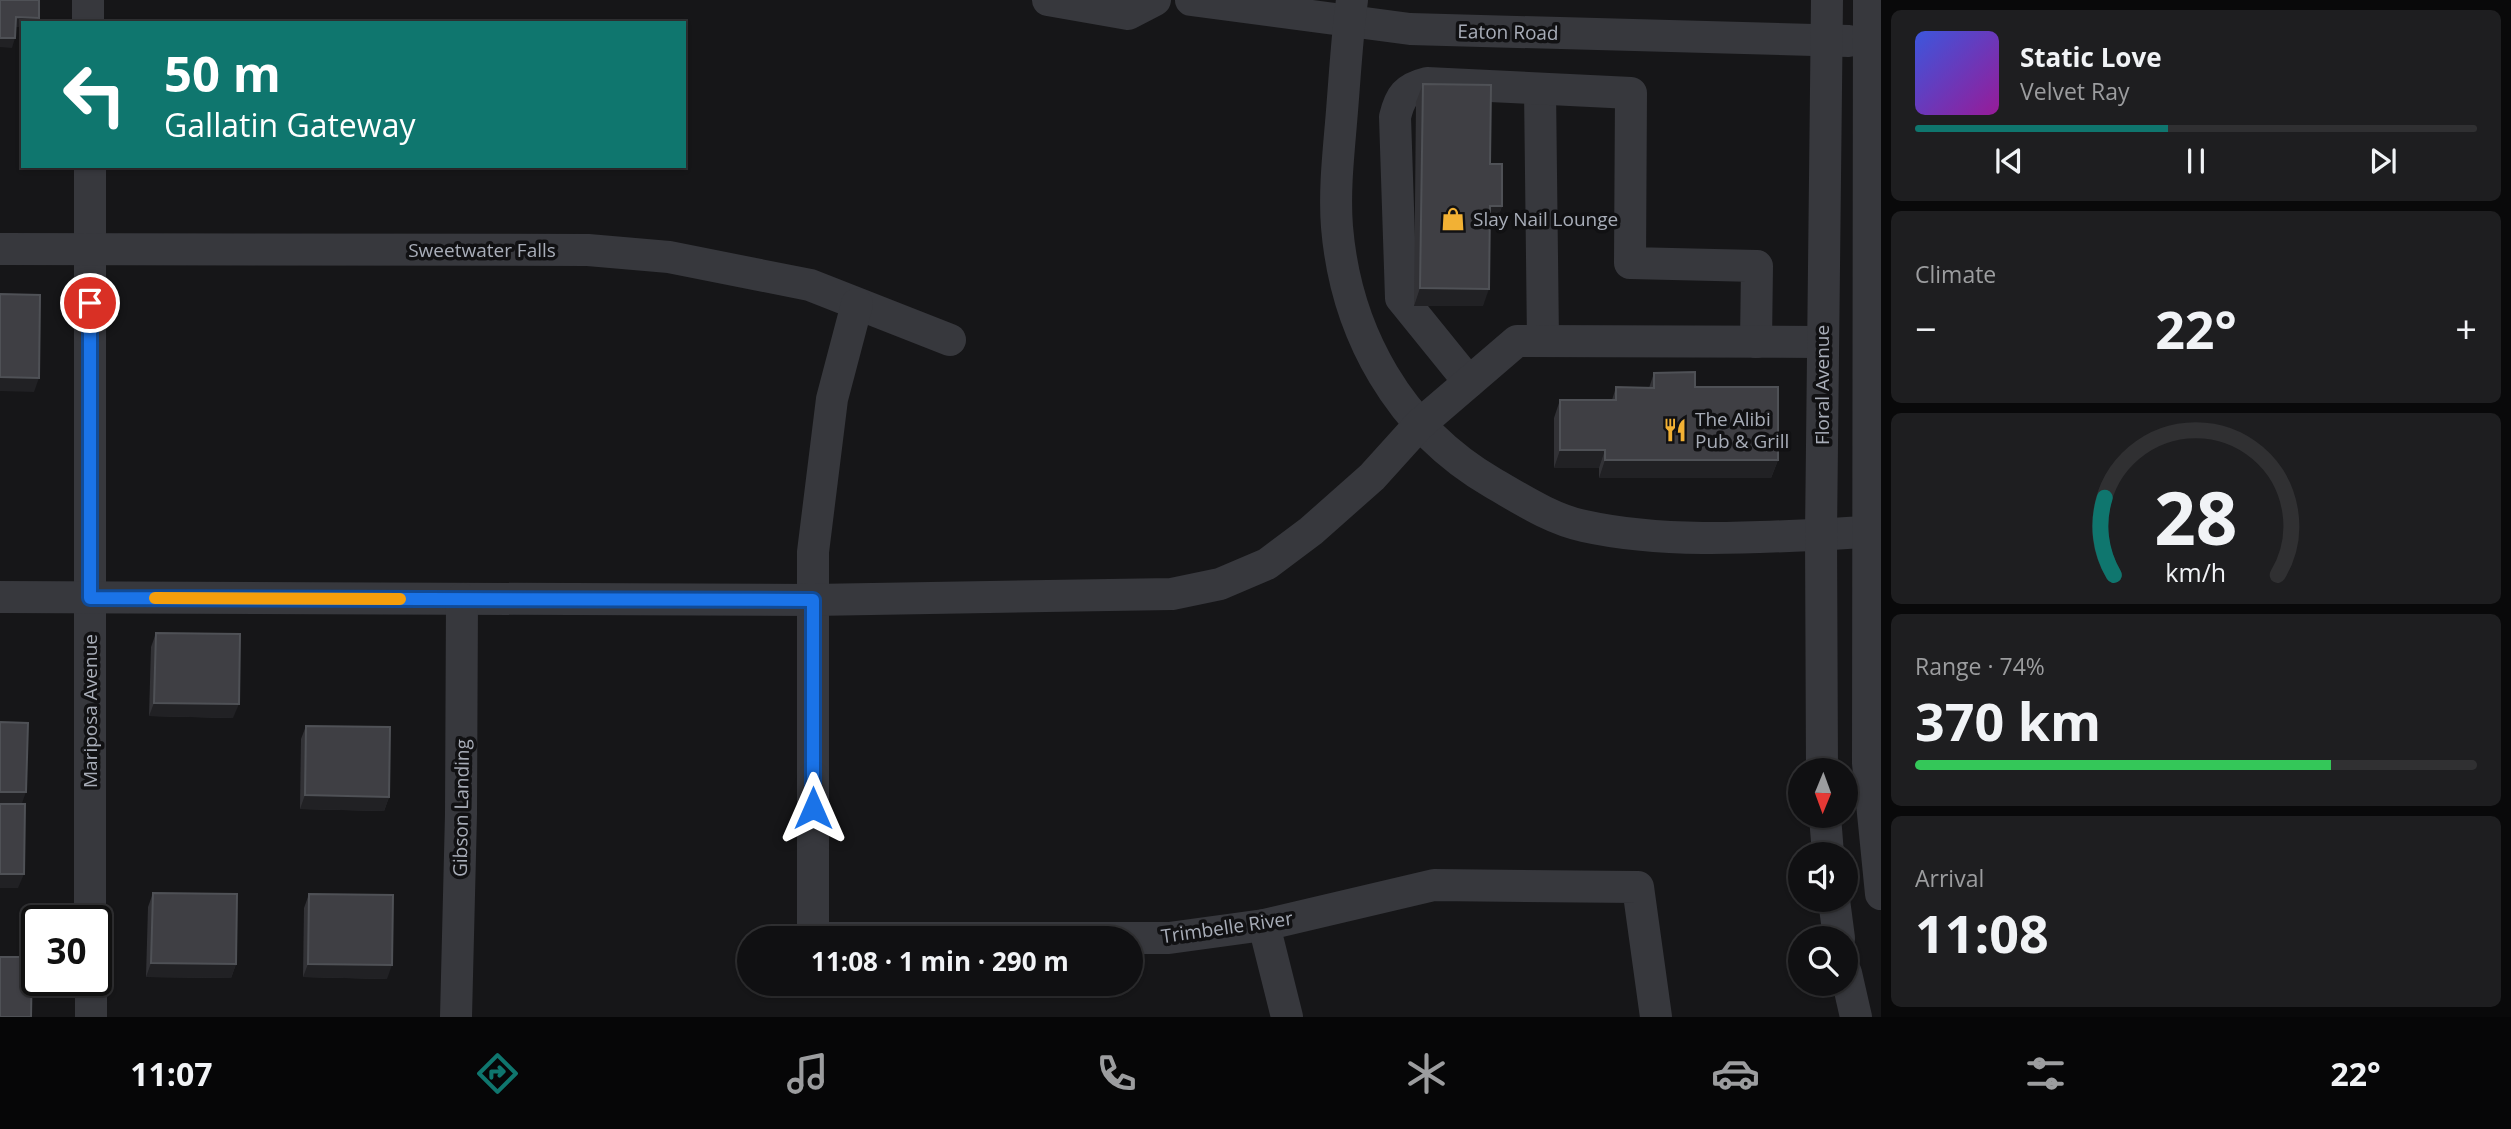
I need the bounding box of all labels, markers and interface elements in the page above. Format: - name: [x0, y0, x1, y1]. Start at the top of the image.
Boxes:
- street label: Eaton Road: [1457, 18, 1559, 46]
- text: Static Love: [2020, 39, 2162, 75]
- text: 50 m: [164, 40, 281, 106]
- icon: left: [49, 49, 140, 140]
- text: Velvet Ray: [2020, 75, 2130, 107]
- text: Gallatin Gateway: [164, 103, 415, 146]
- icon: previous: [1990, 142, 2028, 180]
- icon: pause: [2177, 142, 2215, 180]
- icon: next: [2364, 142, 2402, 180]
- shop icon: Slay Nail Lounge: [1439, 205, 1467, 233]
- place label: Slay Nail Lounge: [1473, 206, 1618, 232]
- street label: Sweetwater Falls: [408, 237, 556, 263]
- text: Climate: [1915, 258, 1996, 290]
- pin: [60, 273, 120, 333]
- icon: arrive: [71, 284, 109, 322]
- text: 22°: [2155, 293, 2237, 364]
- text: −: [1915, 302, 1937, 354]
- text: +: [2455, 302, 2477, 354]
- street label: Floral Avenue: [1809, 325, 1835, 445]
- place label: The Alibi Pub & Grill: [1695, 406, 1789, 454]
- restaurant icon: The Alibi Pub & Grill: [1661, 416, 1689, 444]
- text: 28: [2154, 467, 2238, 566]
- text: km/h: [2166, 554, 2226, 588]
- street label: Mariposa Avenue: [77, 634, 103, 788]
- text: Range · 74%: [1915, 650, 2045, 682]
- text: 370 km: [1915, 685, 2101, 756]
- street label: Gibson Landing: [447, 739, 475, 877]
- north arrow: [1788, 758, 1858, 828]
- map controls: [1788, 758, 1858, 996]
- position arrow: [776, 771, 850, 845]
- button: sound: [1788, 842, 1858, 912]
- text: Arrival: [1915, 862, 1984, 894]
- text: 11:08: [1915, 897, 2049, 968]
- speed limit sign: 30: [21, 905, 112, 996]
- street label: Trimbelle River: [1160, 905, 1295, 949]
- button: search: [1788, 926, 1858, 996]
- text: 11:08 · 1 min · 290 m: [811, 943, 1069, 979]
- icon: directions: [473, 1049, 522, 1098]
- icon: music: [783, 1049, 832, 1098]
- icon: phone: [1092, 1049, 1141, 1098]
- icon: climate: [1402, 1049, 1451, 1098]
- icon: car: [1711, 1049, 1760, 1098]
- icon: filters: [2021, 1049, 2070, 1098]
- text: 11:07: [130, 1052, 213, 1095]
- text: 22°: [2330, 1052, 2381, 1095]

